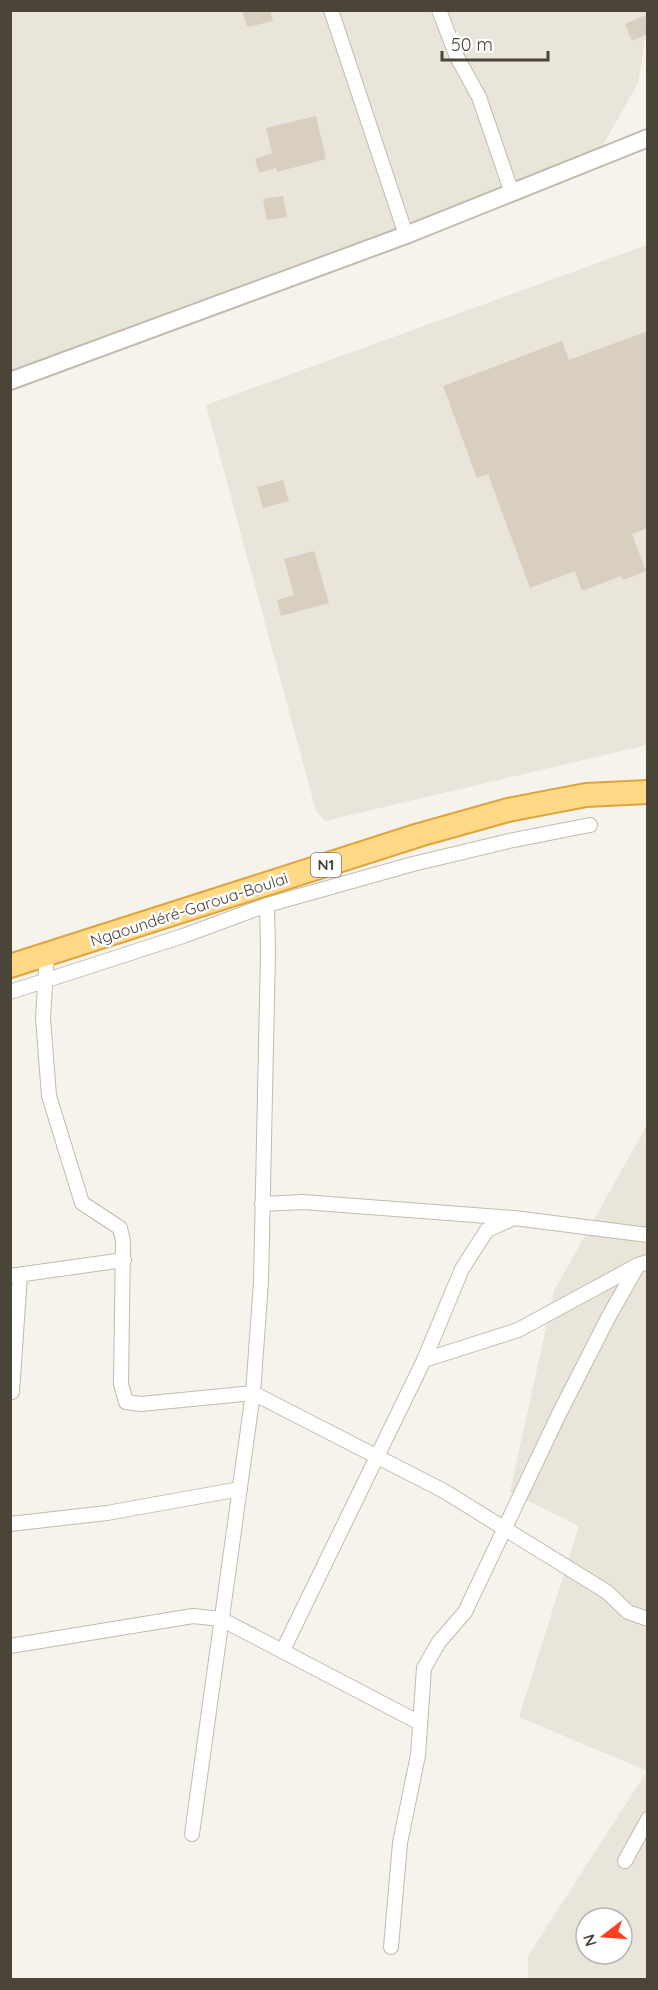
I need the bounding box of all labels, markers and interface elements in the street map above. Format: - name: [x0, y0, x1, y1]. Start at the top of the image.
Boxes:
- scale bar: [442, 24, 548, 62]
- text: 50 m: [451, 33, 493, 56]
- road number: N1: [311, 853, 341, 877]
- street label: Ngaoundéré-Garoua-Boulai: [88, 868, 290, 950]
- north arrow: [574, 1906, 634, 1966]
- text: N: [578, 1932, 601, 1949]

